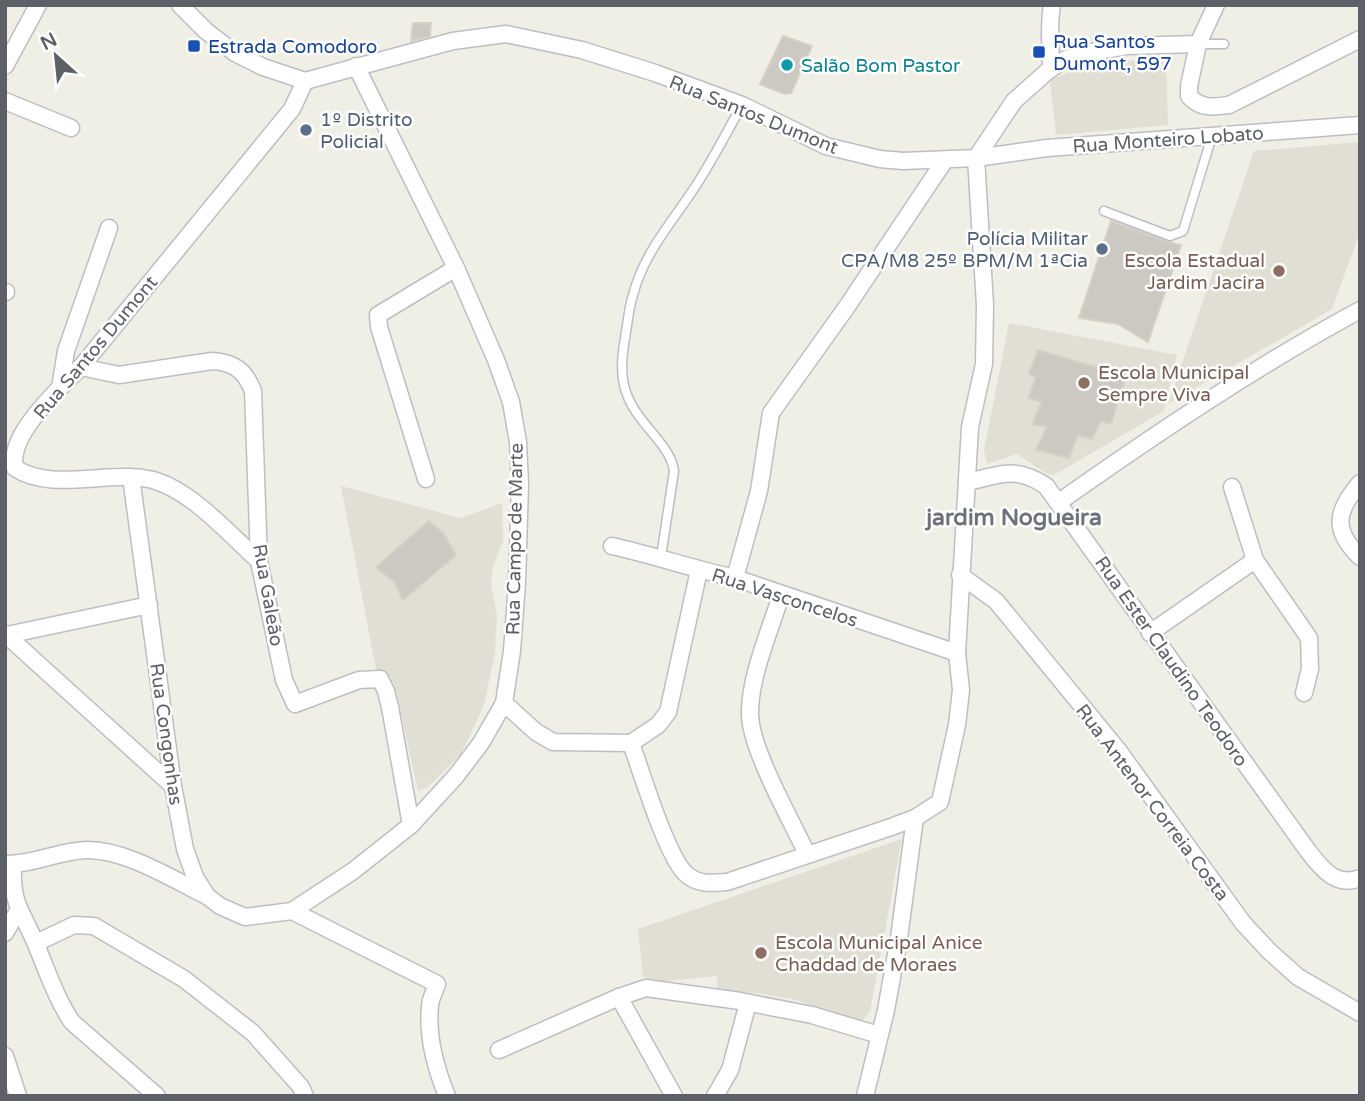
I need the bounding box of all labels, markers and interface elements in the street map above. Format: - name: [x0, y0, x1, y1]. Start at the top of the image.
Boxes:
- north arrow: [21, 21, 91, 91]
- text: N: [37, 28, 61, 55]
- place label: Rua Santos Dumont, 597: [1053, 31, 1172, 75]
- place label: Estrada Comodoro: [208, 36, 377, 58]
- marker: Estrada Comodoro: [186, 38, 202, 54]
- marker: Rua Santos Dumont, 597: [1031, 44, 1047, 60]
- place label: Salão Bom Pastor: [801, 55, 961, 77]
- marker: Salão Bom Pastor: [779, 57, 795, 73]
- street label: Rua Santos Dumont: [666, 71, 841, 159]
- place label: 1º Distrito Policial: [320, 109, 412, 153]
- marker: 1º Distrito Policial: [298, 122, 314, 138]
- street label: Rua Monteiro Lobato: [1072, 122, 1264, 158]
- place label: Polícia Militar CPA/M8 25º BPM/M 1ªCia: [841, 228, 1089, 272]
- marker: Polícia Militar CPA/M8 25º BPM/M 1ªCia: [1094, 241, 1110, 257]
- place label: Escola Estadual Jardim Jacira: [1124, 250, 1265, 294]
- marker: Escola Estadual Jardim Jacira: [1271, 263, 1287, 279]
- street label: Rua Santos Dumont: [29, 271, 162, 424]
- place label: Escola Municipal Sempre Viva: [1098, 362, 1249, 406]
- marker: Escola Municipal Sempre Viva: [1076, 375, 1092, 391]
- street label: Rua Campo de Marte: [502, 443, 528, 635]
- district label: jardim Nogueira: [924, 504, 1102, 532]
- street label: Rua Galeão: [248, 542, 288, 648]
- street label: Rua Ester Claudino Teodoro: [1090, 552, 1252, 771]
- street label: Rua Vasconcelos: [709, 564, 860, 632]
- street label: Rua Congonhas: [145, 662, 187, 807]
- street label: Rua Antenor Correia Costa: [1071, 700, 1233, 905]
- place label: Escola Municipal Anice Chaddad de Moraes: [775, 932, 982, 976]
- marker: Escola Municipal Anice Chaddad de Moraes: [753, 945, 769, 961]

